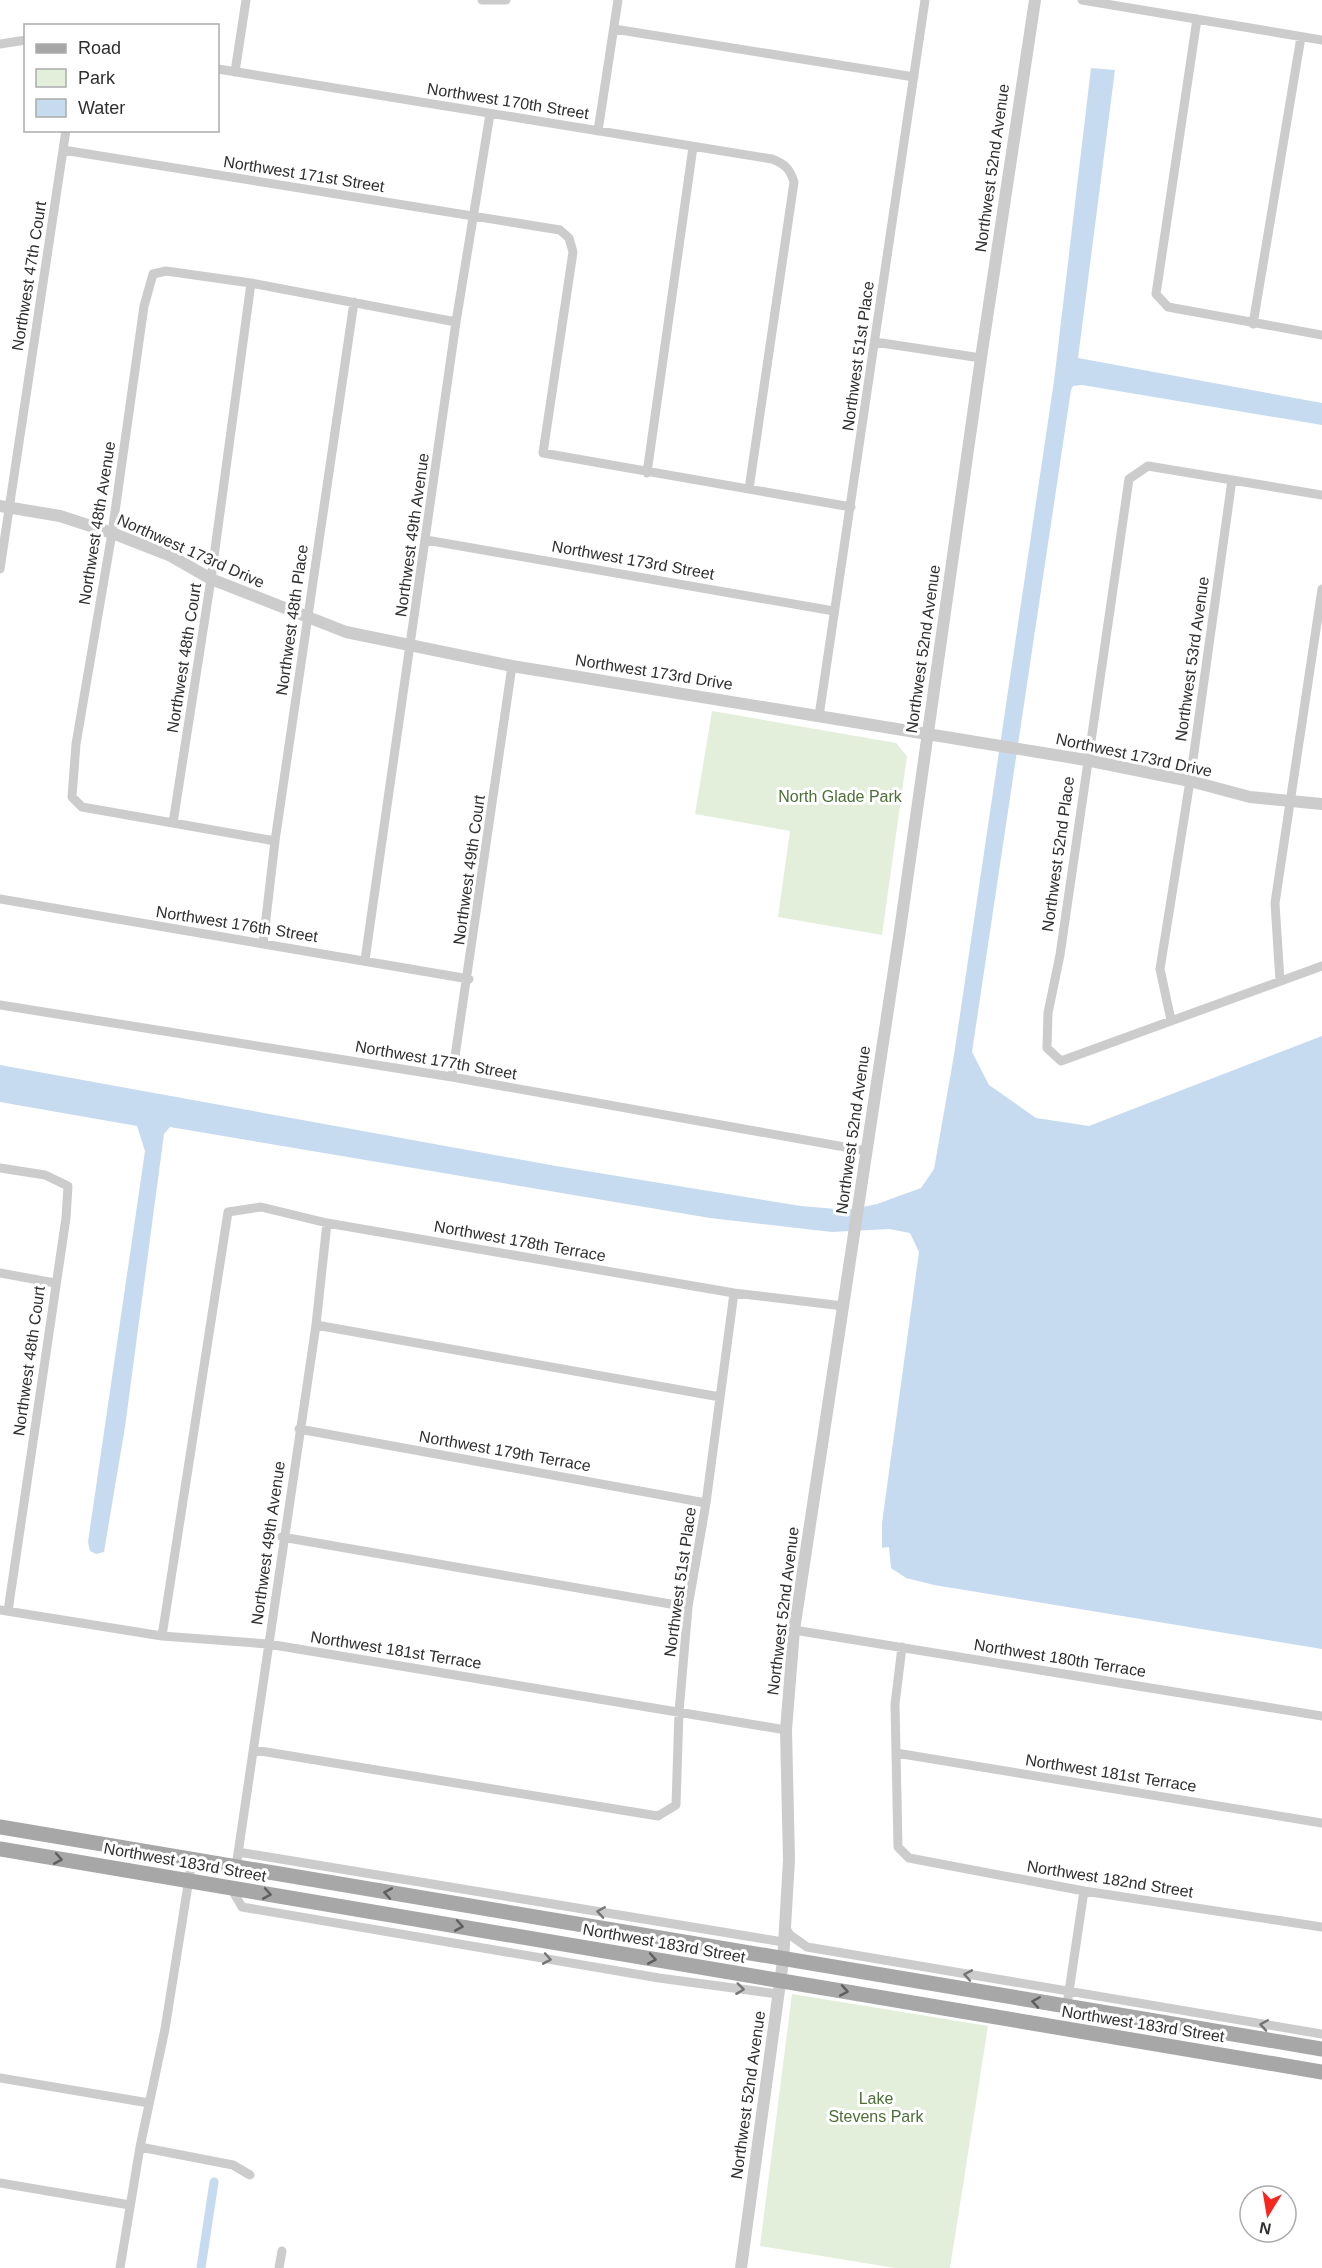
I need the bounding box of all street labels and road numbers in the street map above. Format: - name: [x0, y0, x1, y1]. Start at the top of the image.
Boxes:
- street label: Northwest 170th Street: [426, 80, 591, 122]
- street label: Northwest 52nd Avenue: [972, 83, 1012, 253]
- street label: Northwest 171st Street: [222, 153, 386, 195]
- street label: Northwest 47th Court: [9, 199, 49, 352]
- street label: Northwest 51st Place: [839, 280, 877, 432]
- street label: Northwest 48th Avenue: [76, 440, 118, 606]
- street label: Northwest 49th Avenue: [392, 452, 432, 618]
- street label: Northwest 173rd Drive: [115, 511, 267, 591]
- street label: Northwest 173rd Street: [551, 537, 716, 583]
- street label: Northwest 48th Place: [273, 543, 311, 696]
- street label: Northwest 52nd Avenue: [903, 564, 943, 734]
- street label: Northwest 53rd Avenue: [1172, 576, 1212, 742]
- street label: Northwest 48th Court: [164, 581, 204, 734]
- street label: Northwest 173rd Drive: [574, 651, 734, 693]
- street label: Northwest 173rd Drive: [1054, 730, 1214, 780]
- street label: Northwest 52nd Place: [1039, 775, 1077, 933]
- street label: Northwest 49th Court: [450, 793, 488, 946]
- street label: Northwest 176th Street: [155, 903, 320, 945]
- street label: Northwest 177th Street: [354, 1037, 519, 1083]
- street label: Northwest 52nd Avenue: [833, 1045, 873, 1215]
- street label: Northwest 178th Terrace: [433, 1218, 607, 1264]
- street label: Northwest 48th Court: [10, 1284, 48, 1437]
- street label: Northwest 179th Terrace: [418, 1428, 592, 1474]
- street label: Northwest 49th Avenue: [248, 1460, 288, 1626]
- street label: Northwest 51st Place: [661, 1506, 699, 1658]
- street label: Northwest 52nd Avenue: [764, 1526, 802, 1696]
- street label: Northwest 181st Terrace: [309, 1628, 483, 1672]
- street label: Northwest 180th Terrace: [973, 1636, 1147, 1680]
- street label: Northwest 181st Terrace: [1024, 1751, 1198, 1795]
- street label: Northwest 183rd Street: [103, 1839, 268, 1885]
- street label: Northwest 182nd Street: [1026, 1857, 1195, 1901]
- street label: Northwest 183rd Street: [582, 1920, 747, 1966]
- street label: Northwest 183rd Street: [1060, 2003, 1226, 2045]
- street label: Northwest 52nd Avenue: [728, 2010, 768, 2180]

